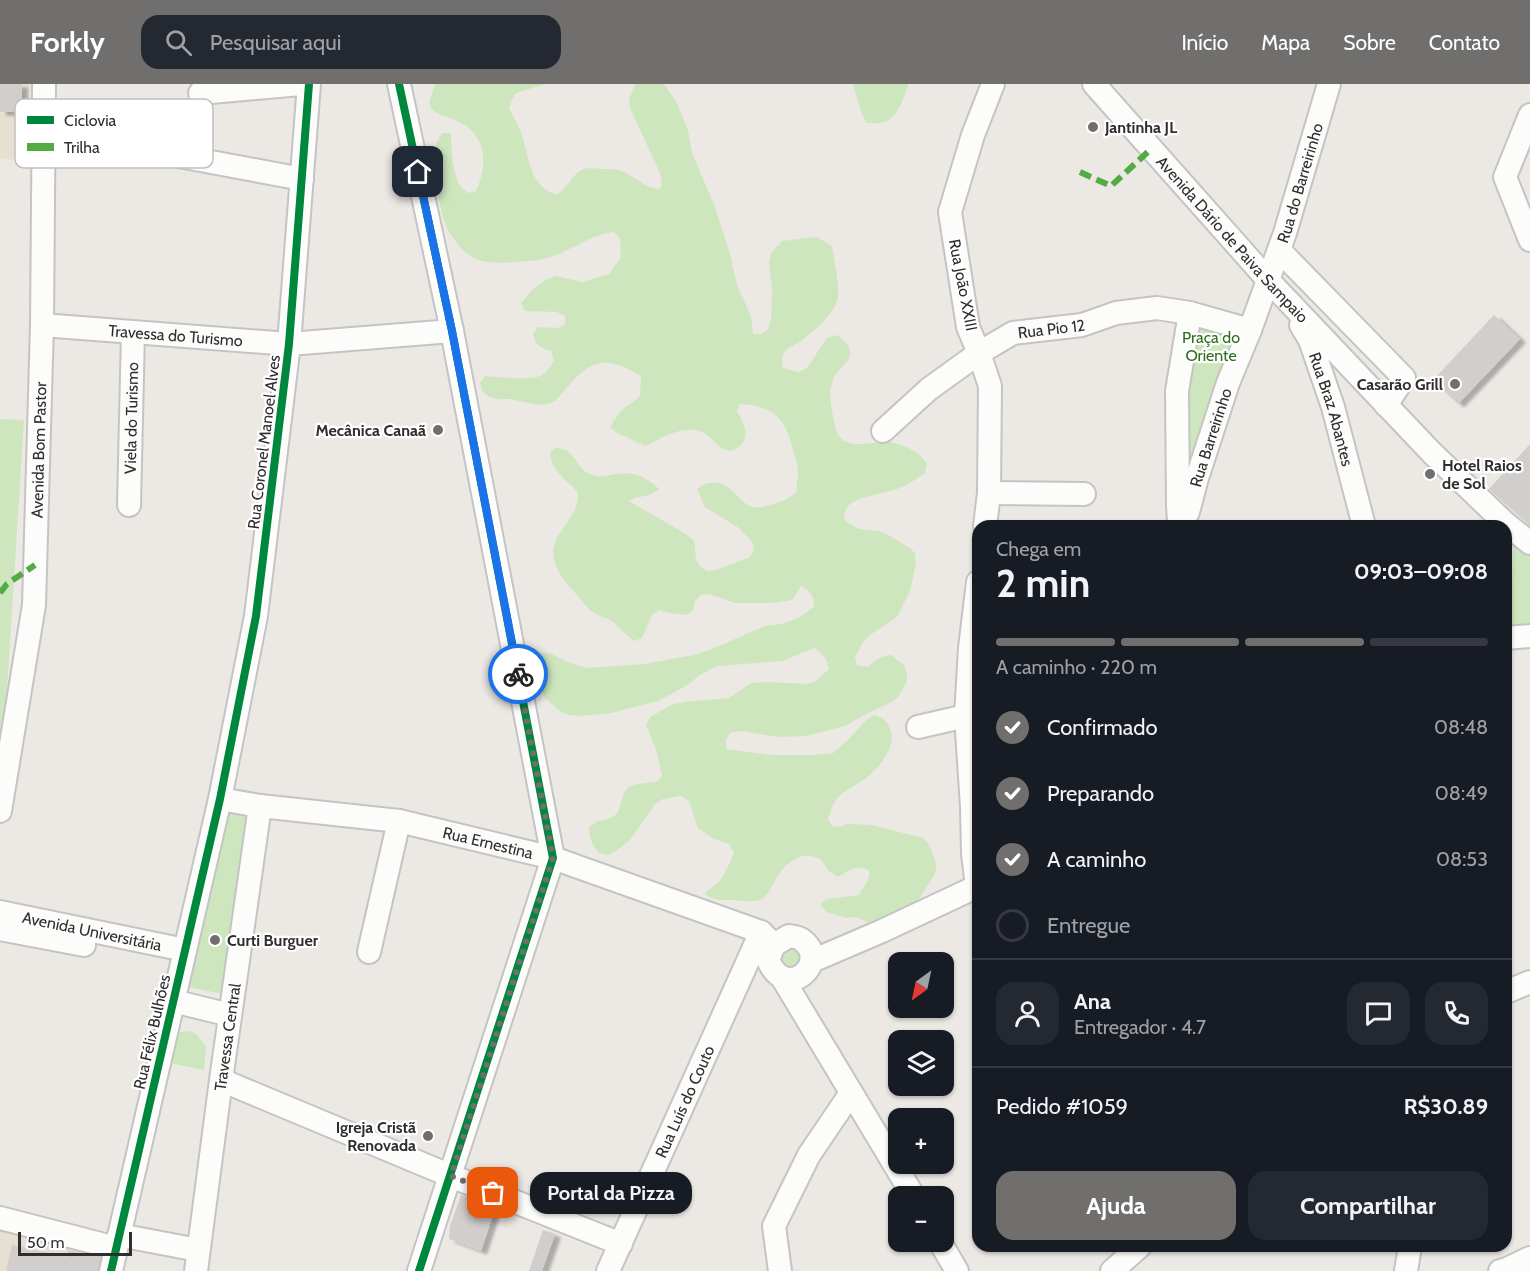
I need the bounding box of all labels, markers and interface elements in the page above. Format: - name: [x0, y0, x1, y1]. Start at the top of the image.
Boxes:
- search box: [141, 15, 561, 69]
- text: Forkly: [30, 25, 105, 59]
- icon: search: [162, 26, 195, 59]
- text: Pesquisar aqui: [210, 29, 341, 56]
- text: Início: [1181, 30, 1228, 55]
- text: Mapa: [1261, 30, 1310, 55]
- text: Sobre: [1343, 30, 1396, 55]
- text: Contato: [1429, 30, 1500, 55]
- legend: [15, 99, 213, 168]
- text: Ciclovia: [64, 111, 117, 130]
- place label: Jantinha JL: [1104, 118, 1177, 137]
- marker: Jantinha JL: [1086, 120, 1100, 134]
- street label: Rua do Barreirinho: [1273, 120, 1327, 245]
- text: Trilha: [64, 138, 100, 157]
- pin: [392, 146, 443, 197]
- street label: Avenida Dário de Paiva Sampaio: [1153, 152, 1313, 326]
- icon: home: [401, 155, 434, 188]
- street label: Rua João XXIII: [945, 238, 981, 332]
- street label: Rua Pio 12: [1017, 315, 1086, 342]
- street label: Travessa do Turismo: [108, 321, 244, 350]
- park label: Praça do Oriente: [1182, 328, 1240, 365]
- street label: Rua Braz Abantes: [1305, 350, 1358, 468]
- street label: Rua Coronel Manoel Alves: [244, 353, 284, 530]
- street label: Viela do Turismo: [120, 362, 142, 474]
- place label: Casarão Grill: [1357, 375, 1443, 394]
- marker: Casarão Grill: [1448, 377, 1462, 391]
- street label: Avenida Bom Pastor: [27, 381, 50, 518]
- street label: Rua Barreirinho: [1186, 385, 1235, 489]
- place label: Mecânica Canaã: [315, 421, 426, 440]
- marker: Mecânica Canaã: [431, 423, 445, 437]
- place label: Hotel Raios de Sol: [1442, 456, 1522, 493]
- marker: Hotel Raios de Sol: [1423, 467, 1437, 481]
- text: Chega em: [996, 537, 1081, 561]
- text: 09:03–09:08: [1354, 558, 1488, 585]
- text: 2 min: [996, 559, 1090, 607]
- courier: [488, 644, 548, 704]
- text: A caminho · 220 m: [996, 655, 1157, 679]
- icon: bike: [502, 658, 535, 691]
- icon: check: [996, 711, 1029, 744]
- text: Confirmado: [1047, 714, 1158, 741]
- text: 08:48: [1434, 715, 1488, 739]
- icon: check: [996, 777, 1029, 810]
- text: Preparando: [1047, 780, 1154, 807]
- text: 08:49: [1435, 781, 1488, 805]
- street label: Rua Ernestina: [441, 822, 535, 862]
- icon: check: [996, 843, 1029, 876]
- text: A caminho: [1047, 846, 1146, 873]
- text: 08:53: [1436, 847, 1488, 871]
- street label: Avenida Universitária: [21, 907, 164, 955]
- text: Entregue: [1047, 912, 1130, 939]
- place label: Curti Burguer: [227, 931, 319, 950]
- marker: Curti Burguer: [208, 933, 222, 947]
- north arrow: [888, 952, 954, 1018]
- map controls: [888, 952, 954, 1252]
- street label: Rua Félix Bulhões: [130, 972, 175, 1091]
- street label: Travessa Central: [210, 982, 244, 1092]
- button: person: [996, 982, 1059, 1045]
- button: chat: [1347, 982, 1410, 1045]
- button: phone: [1425, 982, 1488, 1045]
- text: Ana: [1074, 988, 1111, 1015]
- text: Entregador · 4.7: [1074, 1015, 1206, 1039]
- button: layers: [888, 1030, 954, 1096]
- street label: Rua Luís do Couto: [651, 1042, 718, 1161]
- text: Pedido #1059: [996, 1093, 1128, 1120]
- text: R$30.89: [1404, 1093, 1488, 1120]
- button: +: [888, 1108, 954, 1174]
- place label: Igreja Cristã Renovada: [336, 1118, 416, 1155]
- marker: Igreja Cristã Renovada: [421, 1129, 435, 1143]
- pin: [467, 1167, 518, 1218]
- button: Ajuda: [996, 1171, 1236, 1240]
- button: Compartilhar: [1248, 1171, 1488, 1240]
- callout: Portal da Pizza: [529, 1172, 691, 1214]
- icon: bag: [476, 1176, 509, 1209]
- text: Portal da Pizza: [547, 1181, 675, 1205]
- button: −: [888, 1186, 954, 1252]
- scale bar: [18, 1229, 132, 1256]
- text: 50 m: [27, 1233, 64, 1252]

